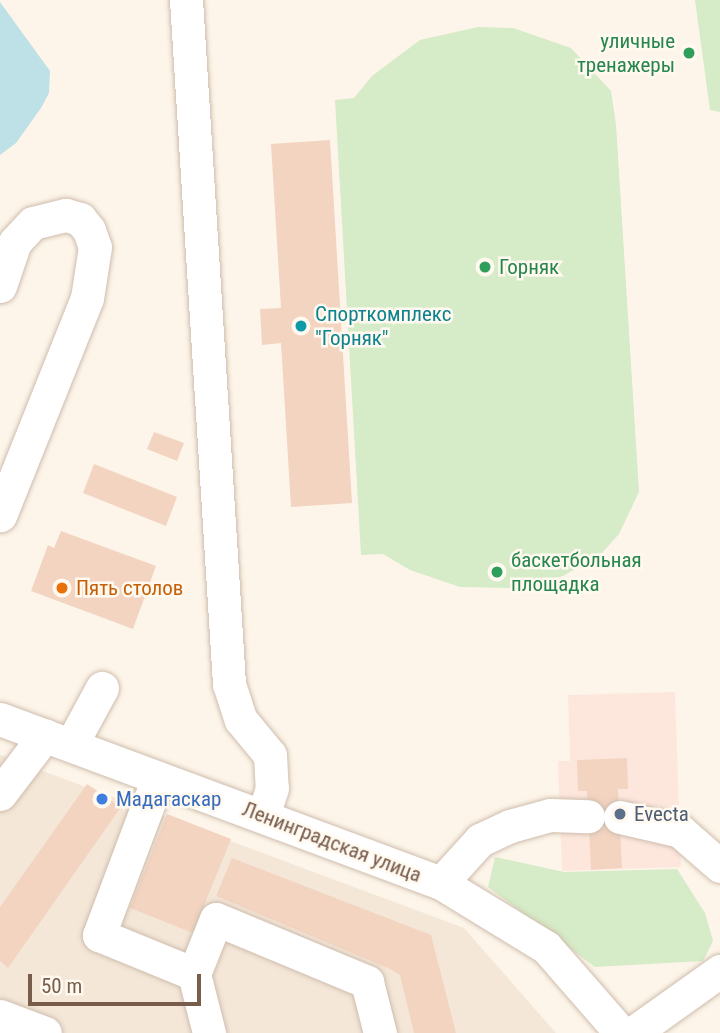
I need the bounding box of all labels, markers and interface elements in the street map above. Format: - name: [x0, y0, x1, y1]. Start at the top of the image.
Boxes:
- place label: уличные тренажеры: [577, 28, 675, 78]
- marker: уличные тренажеры: [681, 45, 697, 61]
- place label: Горняк: [499, 254, 559, 280]
- marker: Горняк: [477, 259, 493, 275]
- place label: Спорткомплекс "Горняк": [315, 301, 451, 351]
- marker: Спорткомплекс "Горняк": [293, 318, 309, 334]
- place label: баскетбольная площадка: [511, 547, 642, 597]
- marker: баскетбольная площадка: [489, 564, 505, 580]
- place label: Пять столов: [76, 575, 183, 601]
- marker: Пять столов: [54, 580, 70, 596]
- place label: Мадагаскар: [116, 786, 221, 812]
- marker: Мадагаскар: [94, 791, 110, 807]
- street label: Ленинградская улица: [239, 796, 425, 888]
- place label: Evecta: [634, 801, 689, 827]
- marker: Evecta: [612, 806, 628, 822]
- scale bar: [32, 960, 205, 1004]
- text: 50 m: [41, 974, 82, 998]

